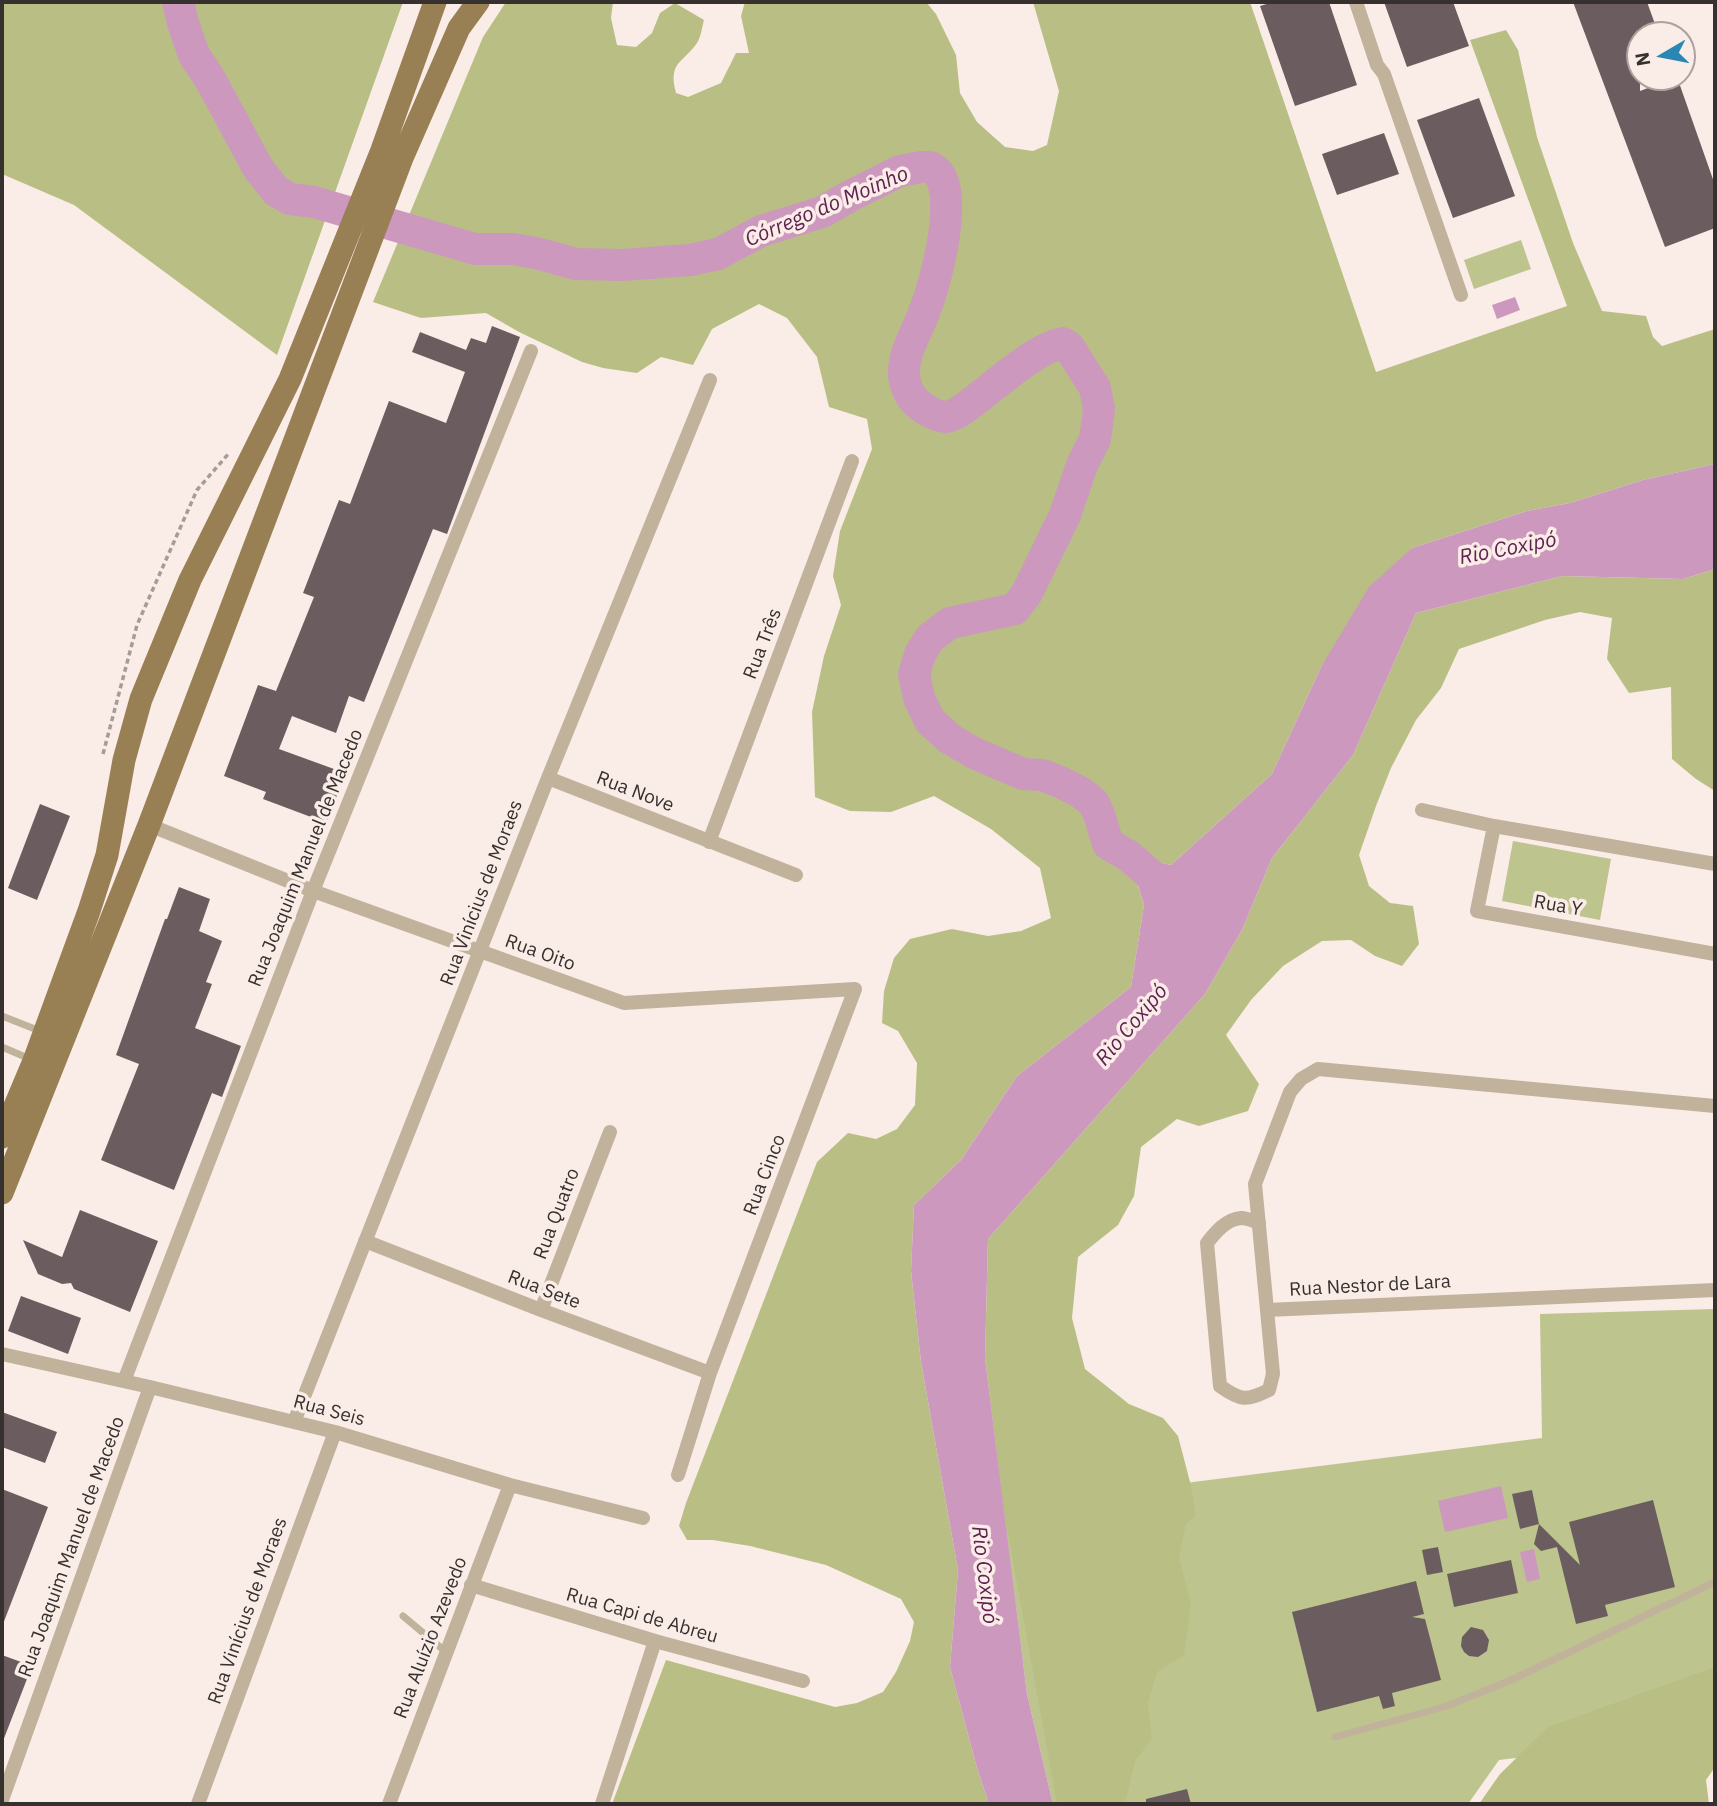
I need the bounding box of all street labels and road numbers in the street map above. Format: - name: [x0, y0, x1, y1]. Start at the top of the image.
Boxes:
- street label: Rua Três: [739, 605, 787, 683]
- street label: Rua Joaquim Manuel de Macedo: [244, 726, 368, 990]
- street label: Rua Nove: [593, 767, 677, 817]
- street label: Rua Vinícius de Moraes: [436, 797, 528, 989]
- street label: Rua Y: [1532, 891, 1584, 921]
- street label: Rua Oito: [502, 930, 578, 976]
- street label: Rua Cinco: [739, 1131, 791, 1219]
- street label: Rua Quatro: [529, 1165, 585, 1263]
- street label: Rua Sete: [504, 1266, 584, 1314]
- street label: Rua Nestor de Lara: [1289, 1270, 1451, 1302]
- street label: Rua Seis: [291, 1391, 367, 1431]
- street label: Rua Joaquim Manuel de Macedo: [14, 1413, 130, 1681]
- street label: Rua Vinícius de Moraes: [204, 1515, 292, 1707]
- street label: Rua Aluízio Azevedo: [390, 1554, 472, 1722]
- street label: Rua Capi de Abreu: [563, 1583, 721, 1649]

